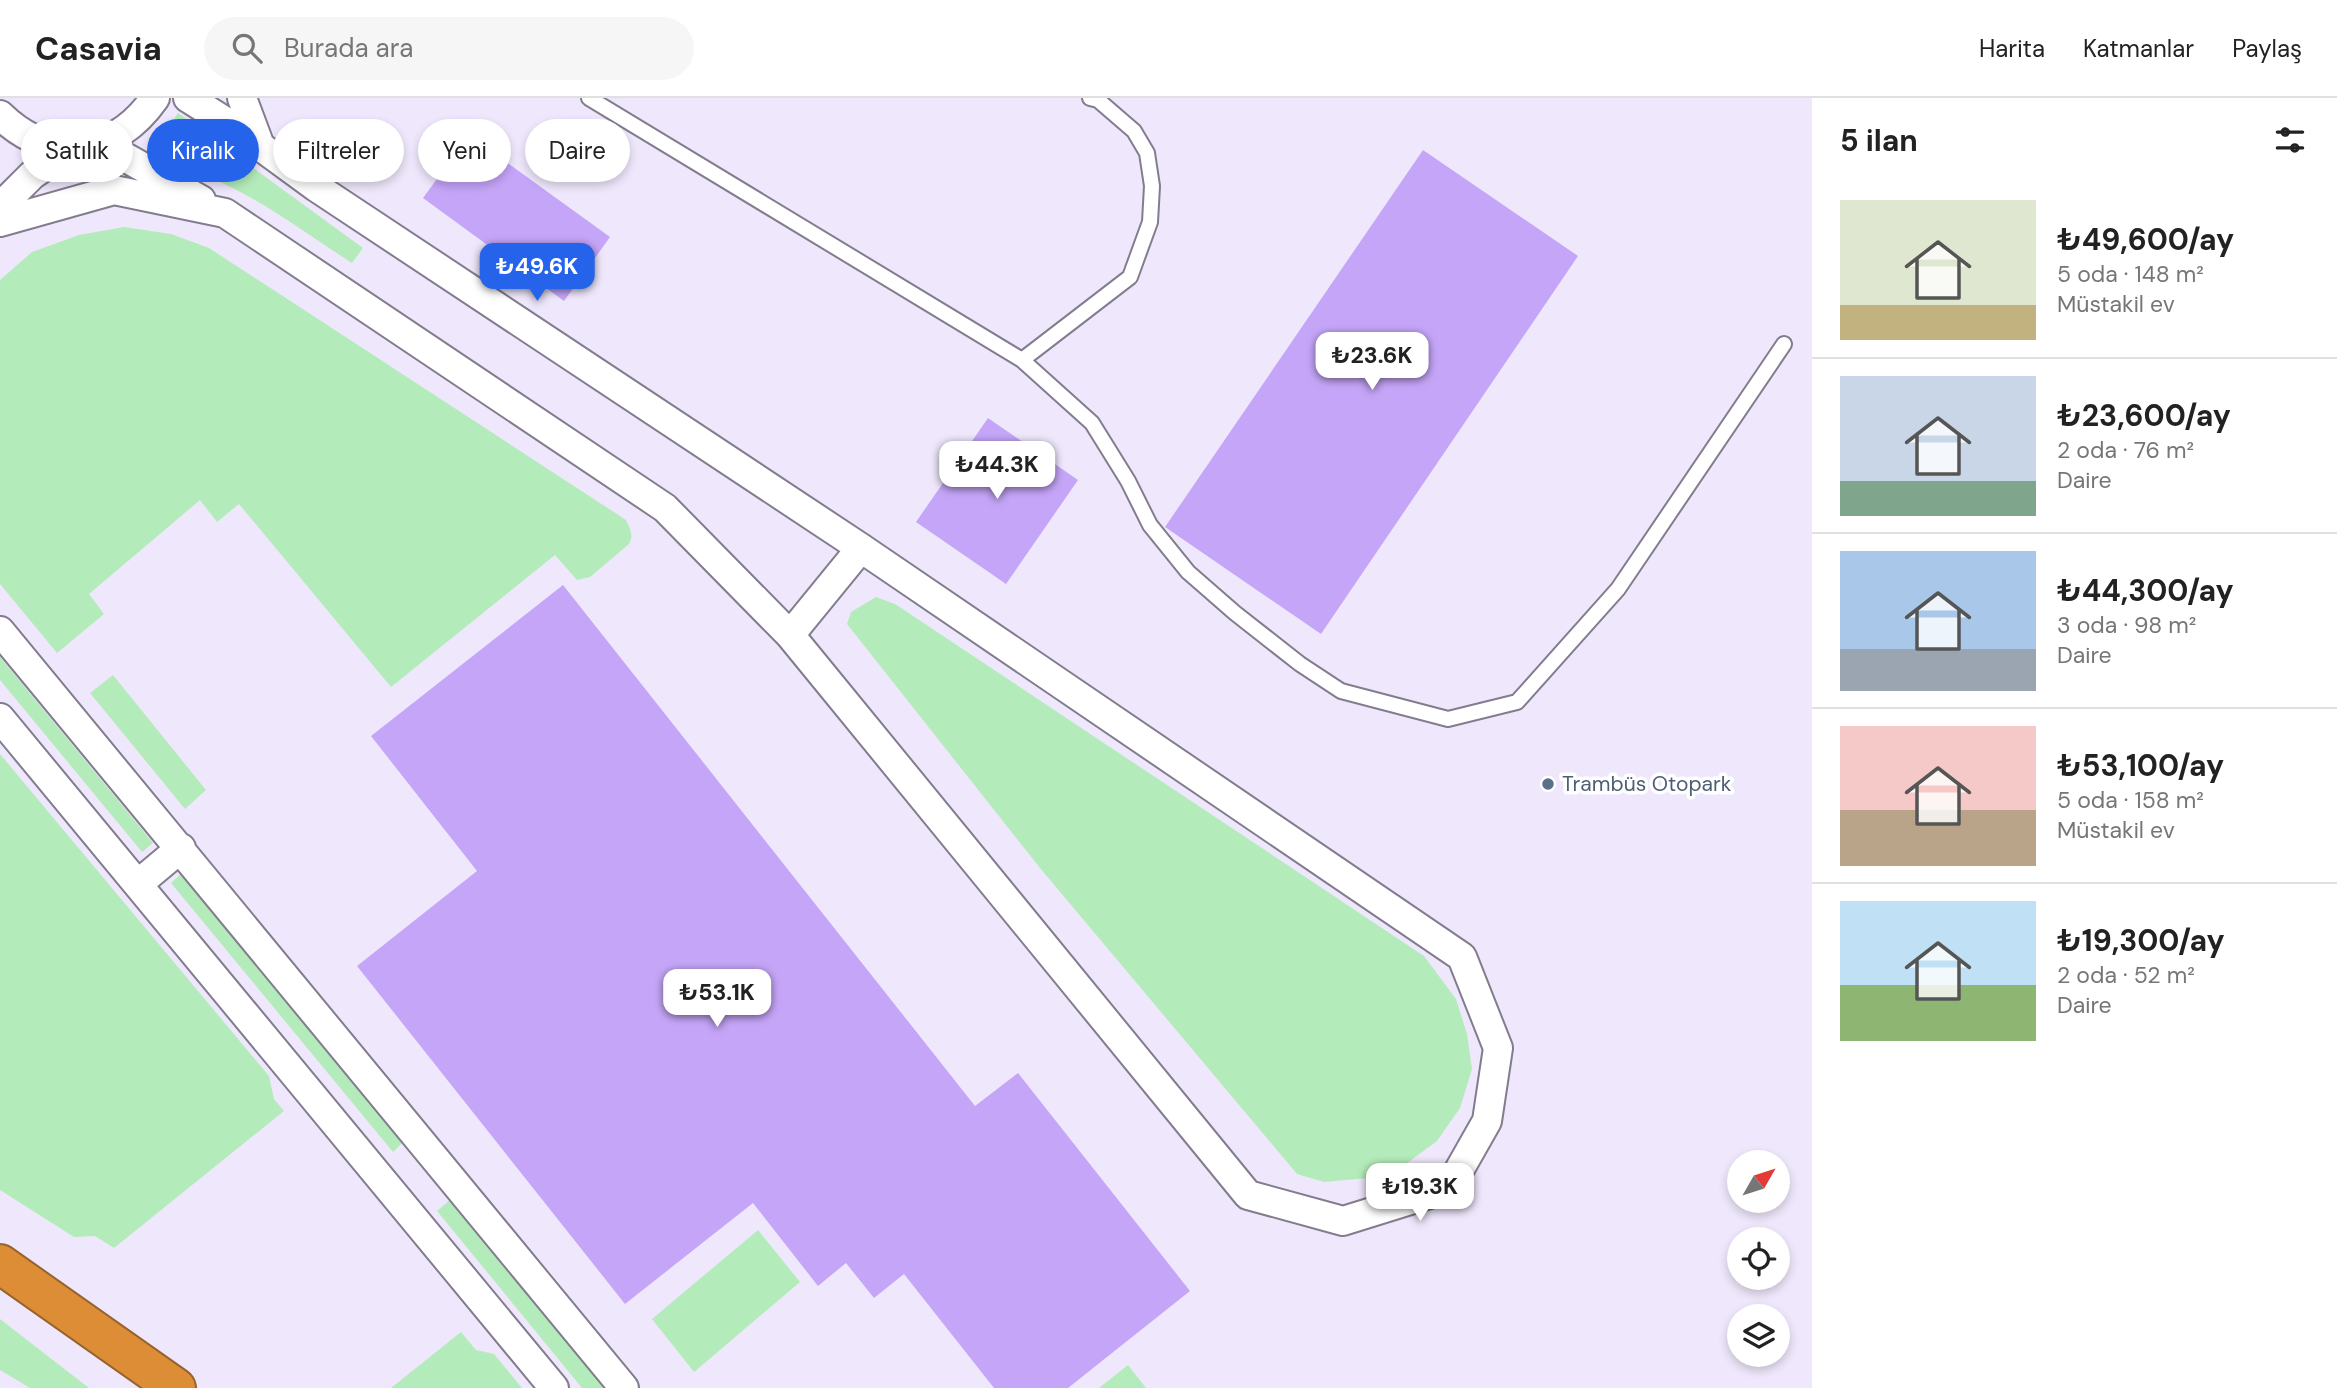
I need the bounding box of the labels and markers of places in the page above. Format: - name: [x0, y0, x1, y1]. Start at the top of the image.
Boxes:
- pin: ₺49.6K: [480, 244, 594, 303]
- pin: ₺23.6K: [1315, 332, 1429, 392]
- pin: ₺44.3K: [940, 442, 1054, 501]
- place label: Trambüs Otopark: [1562, 770, 1732, 798]
- marker: Trambüs Otopark: [1540, 776, 1556, 792]
- pin: ₺53.1K: [660, 970, 774, 1029]
- pin: ₺19.3K: [1363, 1164, 1477, 1223]

